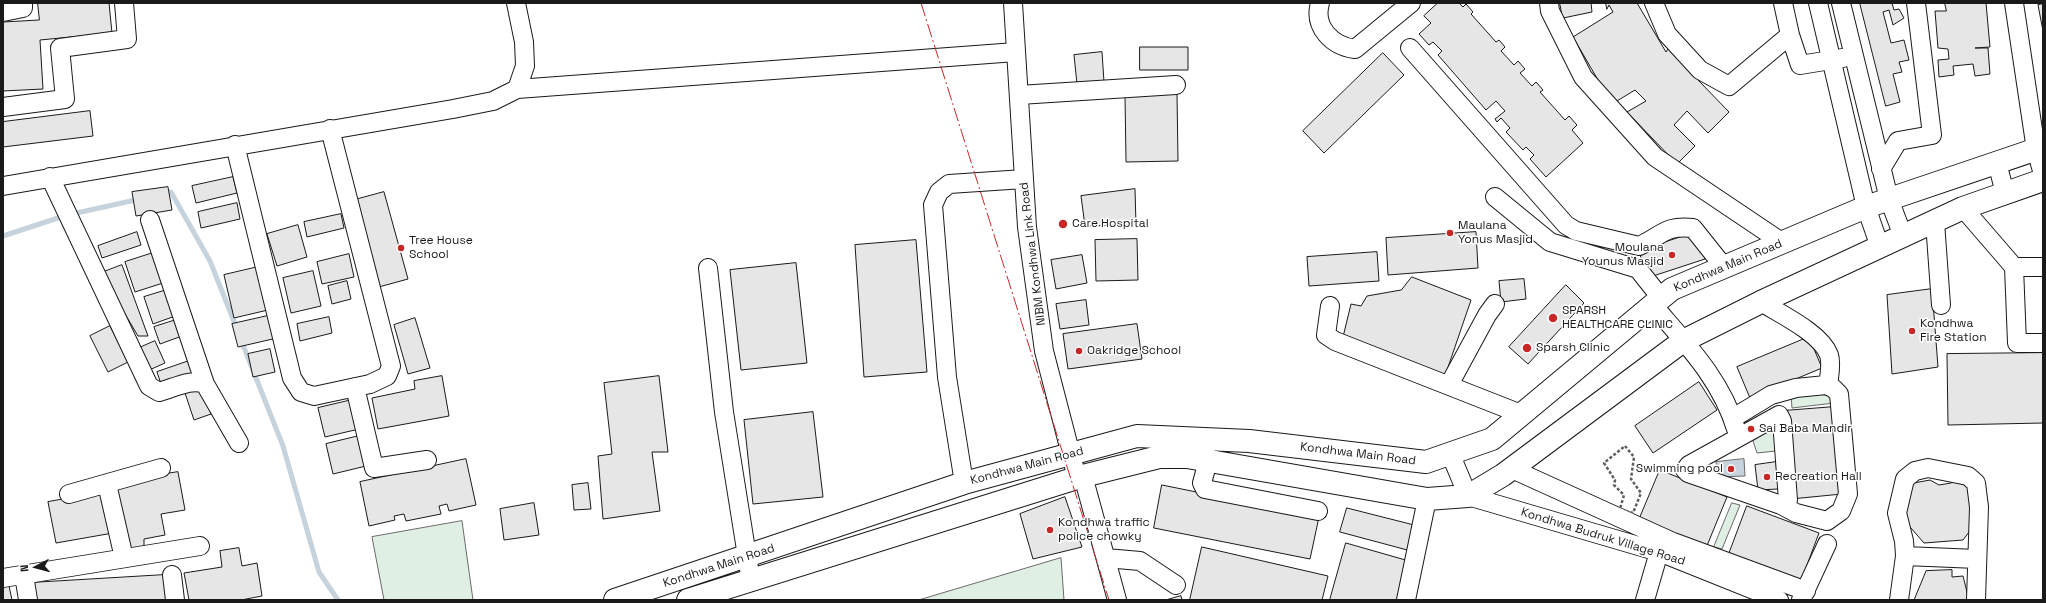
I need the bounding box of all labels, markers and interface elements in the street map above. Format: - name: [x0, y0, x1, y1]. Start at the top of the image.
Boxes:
- street label: NIBM Kondhwa Link Road: [1017, 181, 1049, 327]
- place label: Care Hospital: [1072, 217, 1149, 231]
- marker: Care Hospital: [1057, 218, 1069, 230]
- place label: Maulana Yonus Masjid: [1458, 219, 1533, 247]
- marker: Maulana Yonus Masjid: [1445, 228, 1455, 238]
- place label: Tree House School: [409, 234, 473, 262]
- street label: Kondhwa Main Road: [1672, 237, 1784, 295]
- place label: Moulana Younus Masjid: [1582, 241, 1664, 269]
- marker: Tree House School: [396, 243, 406, 253]
- marker: Moulana Younus Masjid: [1667, 250, 1677, 260]
- place label: SPARSH HEALTHCARE CLINIC: [1562, 304, 1673, 332]
- marker: SPARSH HEALTHCARE CLINIC: [1547, 312, 1559, 324]
- place label: Kondhwa Fire Station: [1920, 317, 1987, 345]
- marker: Kondhwa Fire Station: [1907, 326, 1917, 336]
- place label: Sparsh Clinic: [1536, 341, 1610, 355]
- marker: Sparsh Clinic: [1521, 342, 1533, 354]
- place label: Oakridge School: [1087, 344, 1181, 358]
- marker: Oakridge School: [1074, 346, 1084, 356]
- place label: Sai Baba Mandir: [1759, 422, 1852, 436]
- marker: Sai Baba Mandir: [1746, 424, 1756, 434]
- street label: Kondhwa Main Road: [1299, 440, 1417, 468]
- street label: Kondhwa Main Road: [969, 444, 1085, 488]
- place label: Swimming pool: [1636, 462, 1723, 476]
- marker: Swimming pool: [1726, 464, 1736, 474]
- place label: Recreation Hall: [1775, 470, 1862, 484]
- marker: Recreation Hall: [1762, 472, 1772, 482]
- street label: Kondhwa Budruk Village Road: [1519, 505, 1687, 569]
- place label: Kondhwa traffic police chowky: [1058, 516, 1150, 544]
- marker: Kondhwa traffic police chowky: [1045, 525, 1055, 535]
- street label: Kondhwa Main Road: [661, 541, 777, 591]
- north arrow: [16, 547, 56, 587]
- text: N: [17, 564, 31, 573]

